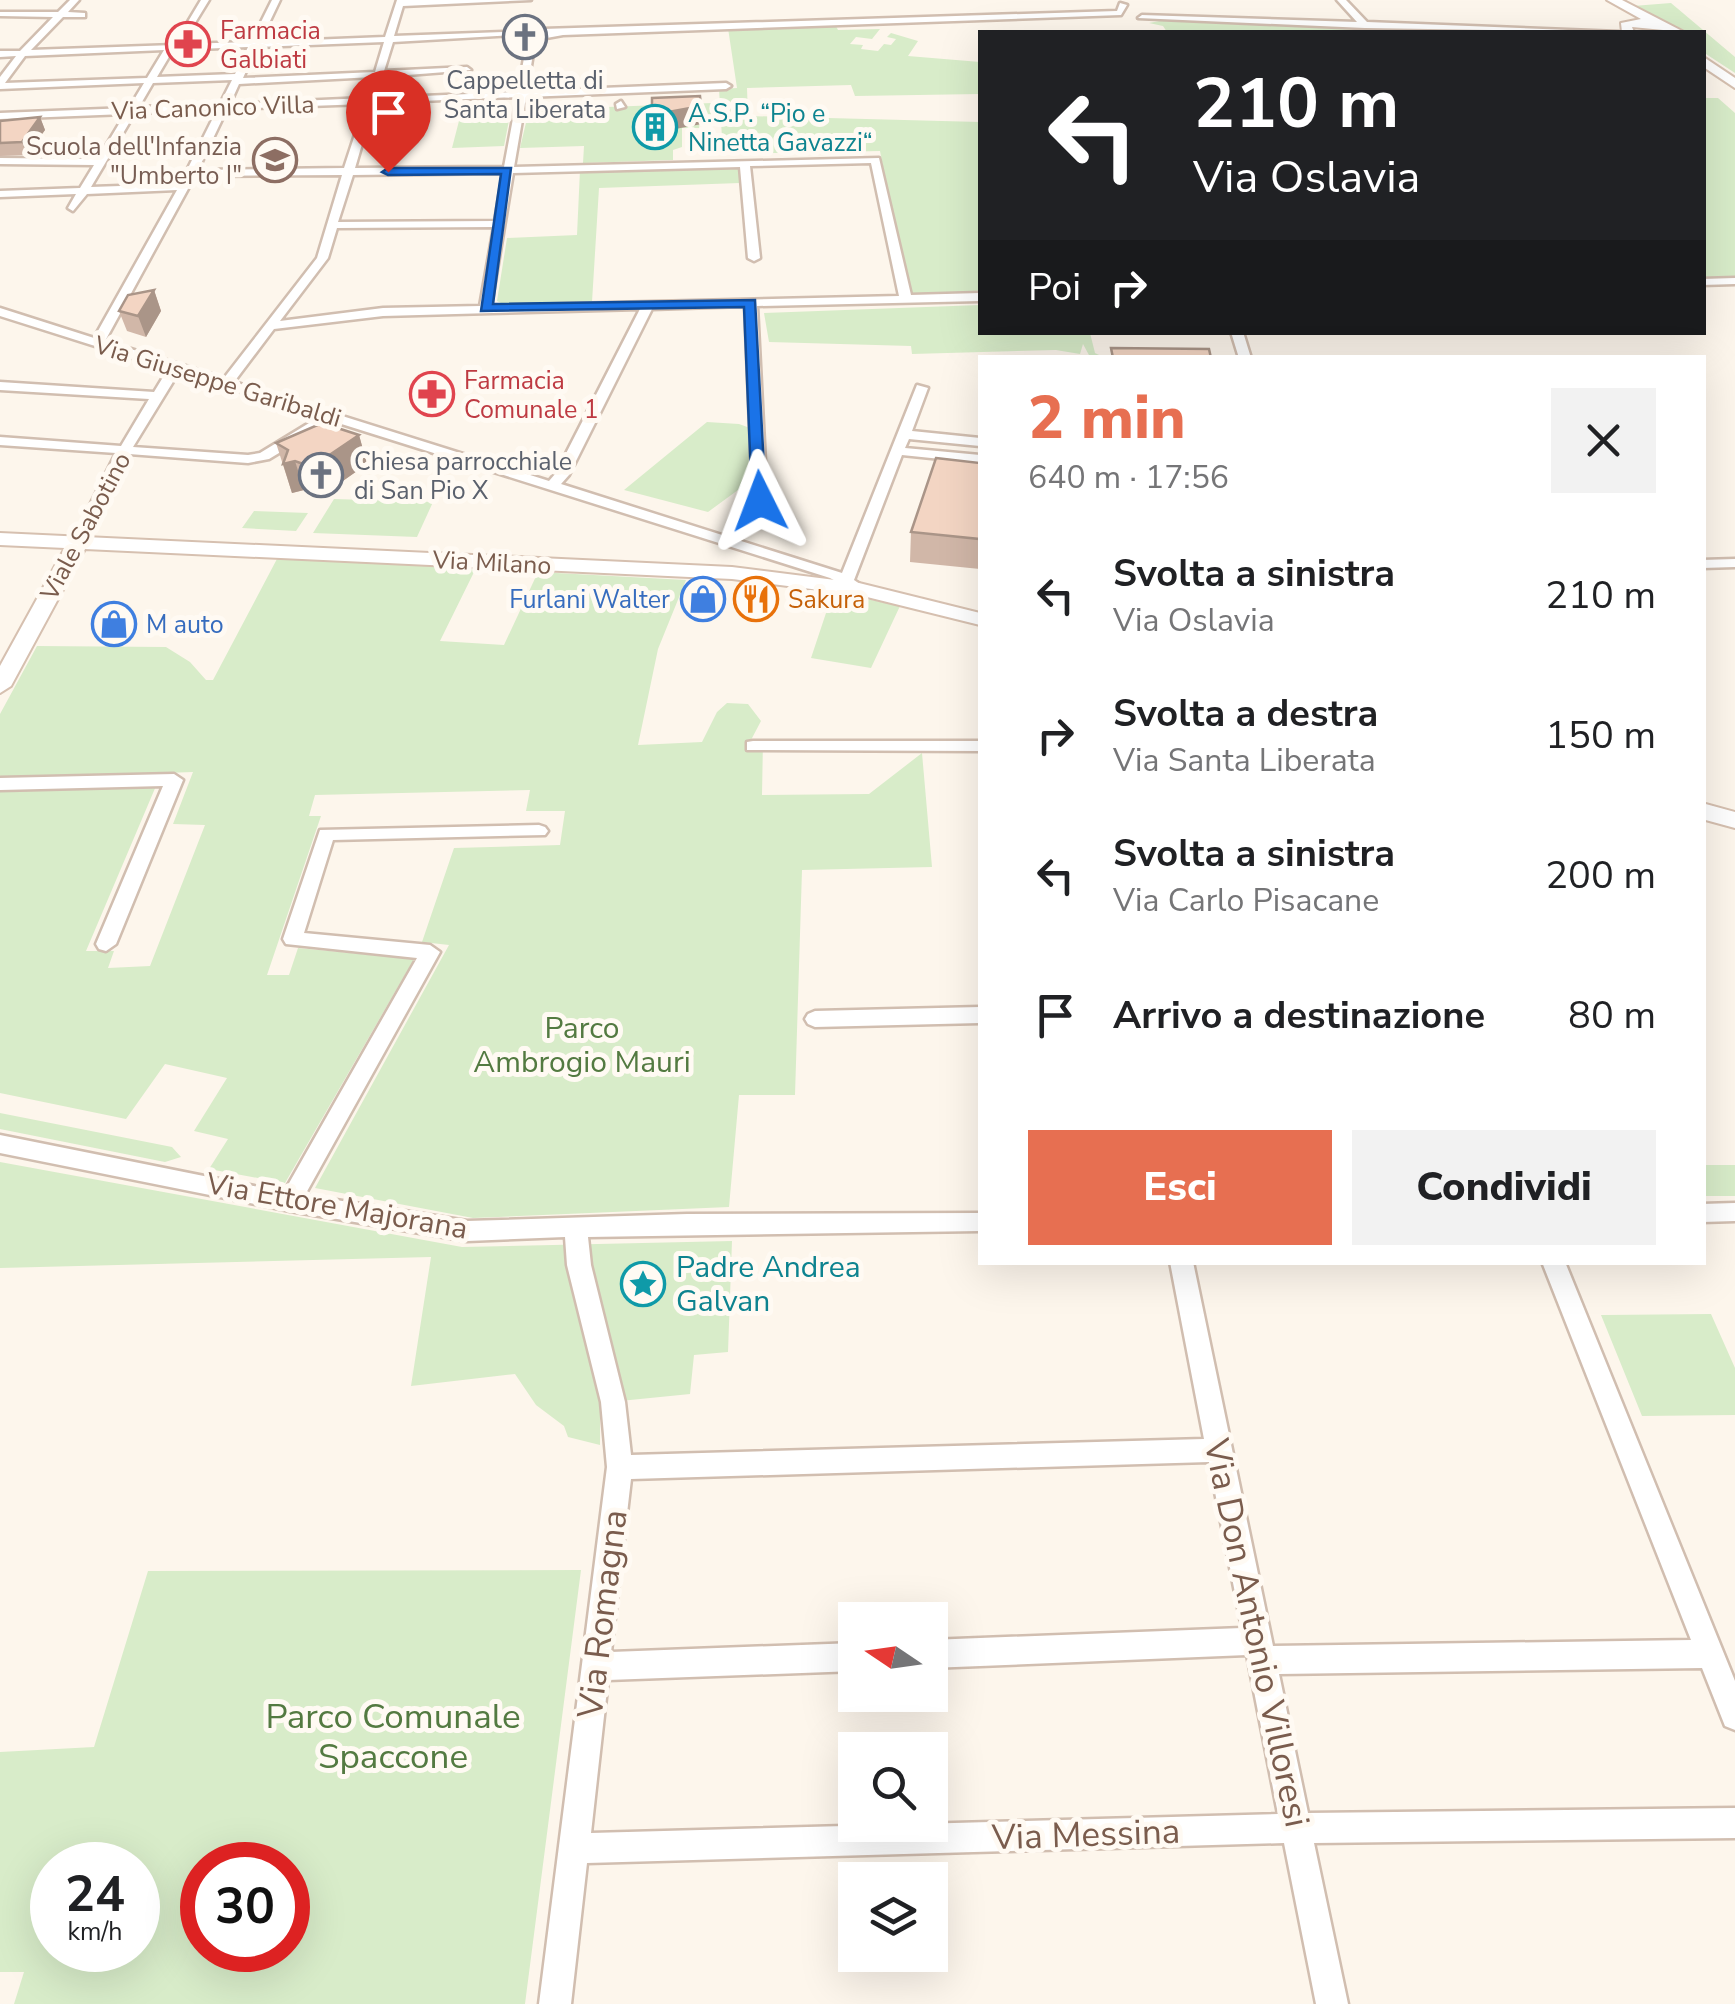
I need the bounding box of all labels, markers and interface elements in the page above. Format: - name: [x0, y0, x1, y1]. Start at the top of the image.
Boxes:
- place label: Farmacia Galbiati: [220, 14, 321, 77]
- church icon: Cappelletta di Santa Liberata: [502, 14, 548, 60]
- pharmacy icon: Farmacia Galbiati: [165, 21, 211, 67]
- text: 210 m: [1193, 56, 1399, 152]
- place label: Cappelletta di Santa Liberata: [444, 64, 606, 127]
- pin: [346, 70, 431, 173]
- icon: left: [1028, 70, 1158, 200]
- icon: arrive: [361, 85, 416, 140]
- street label: Via Canonico Villa: [110, 87, 315, 129]
- place label: A.S.P. “Pio e Ninetta Gavazzi“: [688, 97, 873, 160]
- building icon: A.S.P. “Pio e Ninetta Gavazzi“: [632, 104, 678, 150]
- place label: Scuola dell'Infanzia "Umberto I": [26, 130, 242, 193]
- school or university icon: Scuola dell'Infanzia "Umberto I": [252, 137, 298, 183]
- text: Via Oslavia: [1193, 147, 1420, 208]
- icon: right: [1101, 260, 1156, 315]
- text: Poi: [1028, 262, 1081, 313]
- street label: Via Giuseppe Garibaldi: [89, 328, 345, 436]
- place label: Farmacia Comunale 1: [464, 364, 599, 427]
- pharmacy icon: Farmacia Comunale 1: [409, 371, 455, 417]
- text: 2 min: [1028, 377, 1186, 459]
- button: close: [1551, 388, 1656, 493]
- place label: Chiesa parrocchiale di San Pio X: [354, 445, 572, 508]
- street label: Viale Sabotino: [32, 447, 139, 607]
- position arrow: [708, 449, 812, 553]
- church icon: Chiesa parrocchiale di San Pio X: [298, 452, 344, 498]
- text: 640 m · 17:56: [1028, 456, 1229, 499]
- street label: Via Milano: [431, 543, 552, 583]
- text: Svolta a sinistra: [1113, 548, 1395, 599]
- icon: left: [1028, 568, 1083, 623]
- text: 210 m: [1545, 570, 1656, 621]
- shop icon: Furlani Walter: [680, 576, 726, 622]
- restaurant icon: Sakura: [733, 576, 779, 622]
- place label: Furlani Walter: [509, 583, 670, 617]
- place label: Sakura: [788, 583, 865, 617]
- text: Via Oslavia: [1113, 599, 1275, 642]
- shop icon: M auto: [91, 601, 137, 647]
- place label: M auto: [146, 608, 224, 642]
- text: Svolta a destra: [1113, 688, 1378, 739]
- icon: right: [1028, 708, 1083, 763]
- text: 150 m: [1545, 710, 1656, 761]
- text: Via Santa Liberata: [1113, 739, 1376, 782]
- text: Svolta a sinistra: [1113, 828, 1395, 879]
- icon: left: [1028, 848, 1083, 903]
- text: 200 m: [1545, 850, 1656, 901]
- text: Via Carlo Pisacane: [1113, 879, 1379, 922]
- icon: arrive: [1028, 988, 1083, 1043]
- text: Arrivo a destinazione: [1113, 990, 1485, 1041]
- text: 80 m: [1568, 990, 1656, 1041]
- park label: Parco Ambrogio Mauri: [473, 1008, 691, 1083]
- button: Esci: [1028, 1130, 1332, 1245]
- button: Condividi: [1352, 1130, 1656, 1245]
- street label: Via Ettore Majorana: [202, 1163, 471, 1250]
- place label: Padre Andrea Galvan: [676, 1247, 861, 1322]
- place icon: Padre Andrea Galvan: [620, 1261, 666, 1307]
- street label: Via Don Antonio Villoresi: [1192, 1434, 1321, 1831]
- street label: Via Romagna: [566, 1507, 639, 1722]
- north arrow: [838, 1602, 948, 1712]
- map controls: [838, 1602, 948, 1972]
- park label: Parco Comunale Spaccone: [265, 1693, 521, 1780]
- button: search: [838, 1732, 948, 1842]
- street label: Via Messina: [990, 1808, 1181, 1861]
- speed limit sign: 30: [180, 1842, 310, 1972]
- text: 24: [65, 1860, 125, 1929]
- button: layers: [838, 1862, 948, 1972]
- text: km/h: [67, 1915, 123, 1949]

